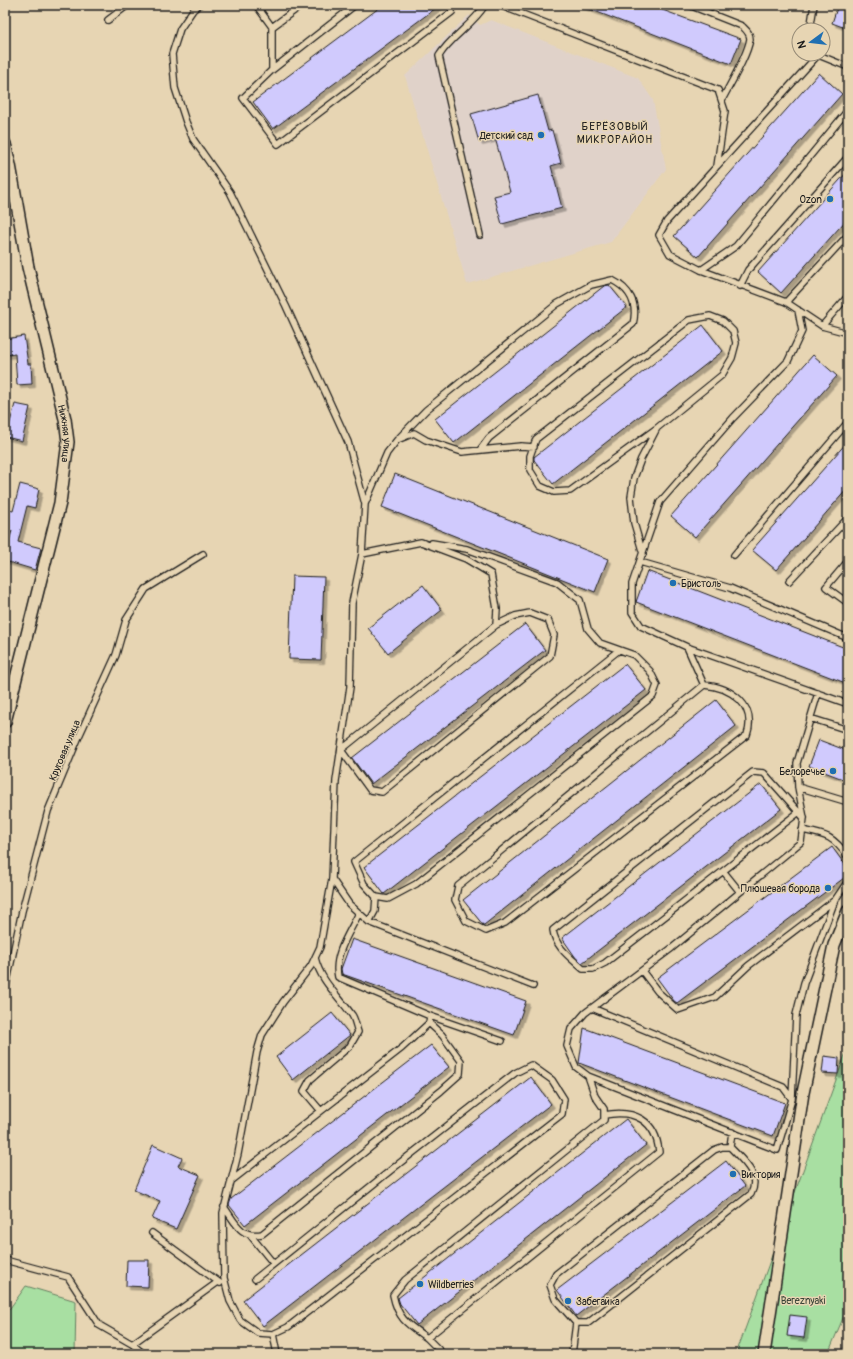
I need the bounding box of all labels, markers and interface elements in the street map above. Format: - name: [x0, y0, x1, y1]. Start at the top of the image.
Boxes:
- north arrow: [791, 22, 831, 62]
- text: N: [794, 39, 809, 50]
- district label: БЕРЁЗОВЫЙ МИКРОРАЙОН: [577, 120, 653, 146]
- place label: Детский сад: [479, 130, 533, 142]
- marker: Детский сад: [536, 130, 546, 140]
- place label: Ozon: [800, 194, 822, 206]
- marker: Ozon: [825, 194, 835, 204]
- street label: Нижняя улица: [55, 403, 73, 463]
- marker: Бристоль: [668, 578, 678, 588]
- place label: Бристоль: [681, 578, 722, 590]
- street label: Круговая улица: [47, 718, 83, 783]
- place label: Белоречье: [779, 766, 825, 778]
- marker: Белоречье: [828, 766, 838, 776]
- place label: Плюшевая борода: [741, 883, 820, 895]
- marker: Плюшевая борода: [823, 883, 833, 893]
- marker: Виктория: [728, 1169, 738, 1179]
- place label: Виктория: [741, 1169, 781, 1181]
- marker: Wildberries: [415, 1279, 425, 1289]
- place label: Wildberries: [428, 1279, 474, 1291]
- park label: Bereznyaki: [781, 1295, 825, 1307]
- marker: Забегайка: [563, 1296, 573, 1306]
- place label: Забегайка: [576, 1296, 620, 1308]

